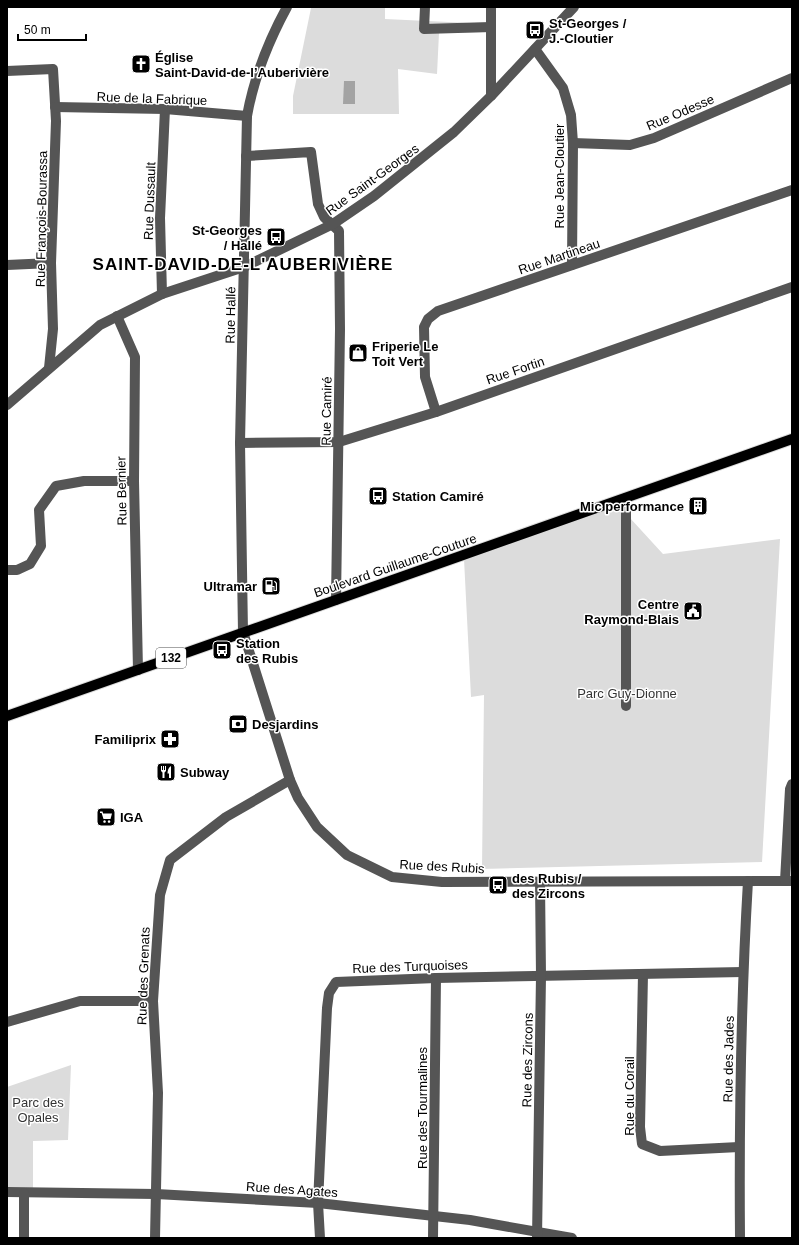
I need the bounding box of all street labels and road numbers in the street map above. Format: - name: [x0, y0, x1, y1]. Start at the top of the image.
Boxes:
- street label: Rue de la Fabrique: [96, 89, 207, 108]
- street label: Rue Odesse: [644, 91, 716, 133]
- street label: Rue Jean-Cloutier: [552, 123, 567, 228]
- street label: Rue Saint-Georges: [323, 140, 422, 218]
- street label: Rue François-Bourassa: [33, 150, 50, 287]
- street label: Rue Dussault: [141, 161, 158, 240]
- street label: Rue Martineau: [516, 235, 602, 277]
- street label: Rue Hallé: [223, 286, 238, 344]
- street label: Rue Fortin: [484, 353, 546, 387]
- street label: Rue Camiré: [318, 376, 335, 446]
- street label: Rue Bernier: [113, 456, 130, 526]
- street label: Boulevard Guillaume-Couture: [312, 531, 479, 600]
- road number: 132: [156, 648, 186, 668]
- street label: Rue des Rubis: [399, 857, 485, 876]
- street label: Rue des Grenats: [134, 926, 153, 1025]
- street label: Rue des Turquoises: [352, 957, 469, 976]
- street label: Rue des Zircons: [519, 1012, 536, 1107]
- street label: Rue des Jades: [720, 1015, 737, 1103]
- street label: Rue des Tourmalines: [415, 1047, 430, 1169]
- street label: Rue du Corail: [622, 1056, 637, 1136]
- street label: Rue des Agates: [246, 1179, 339, 1200]

